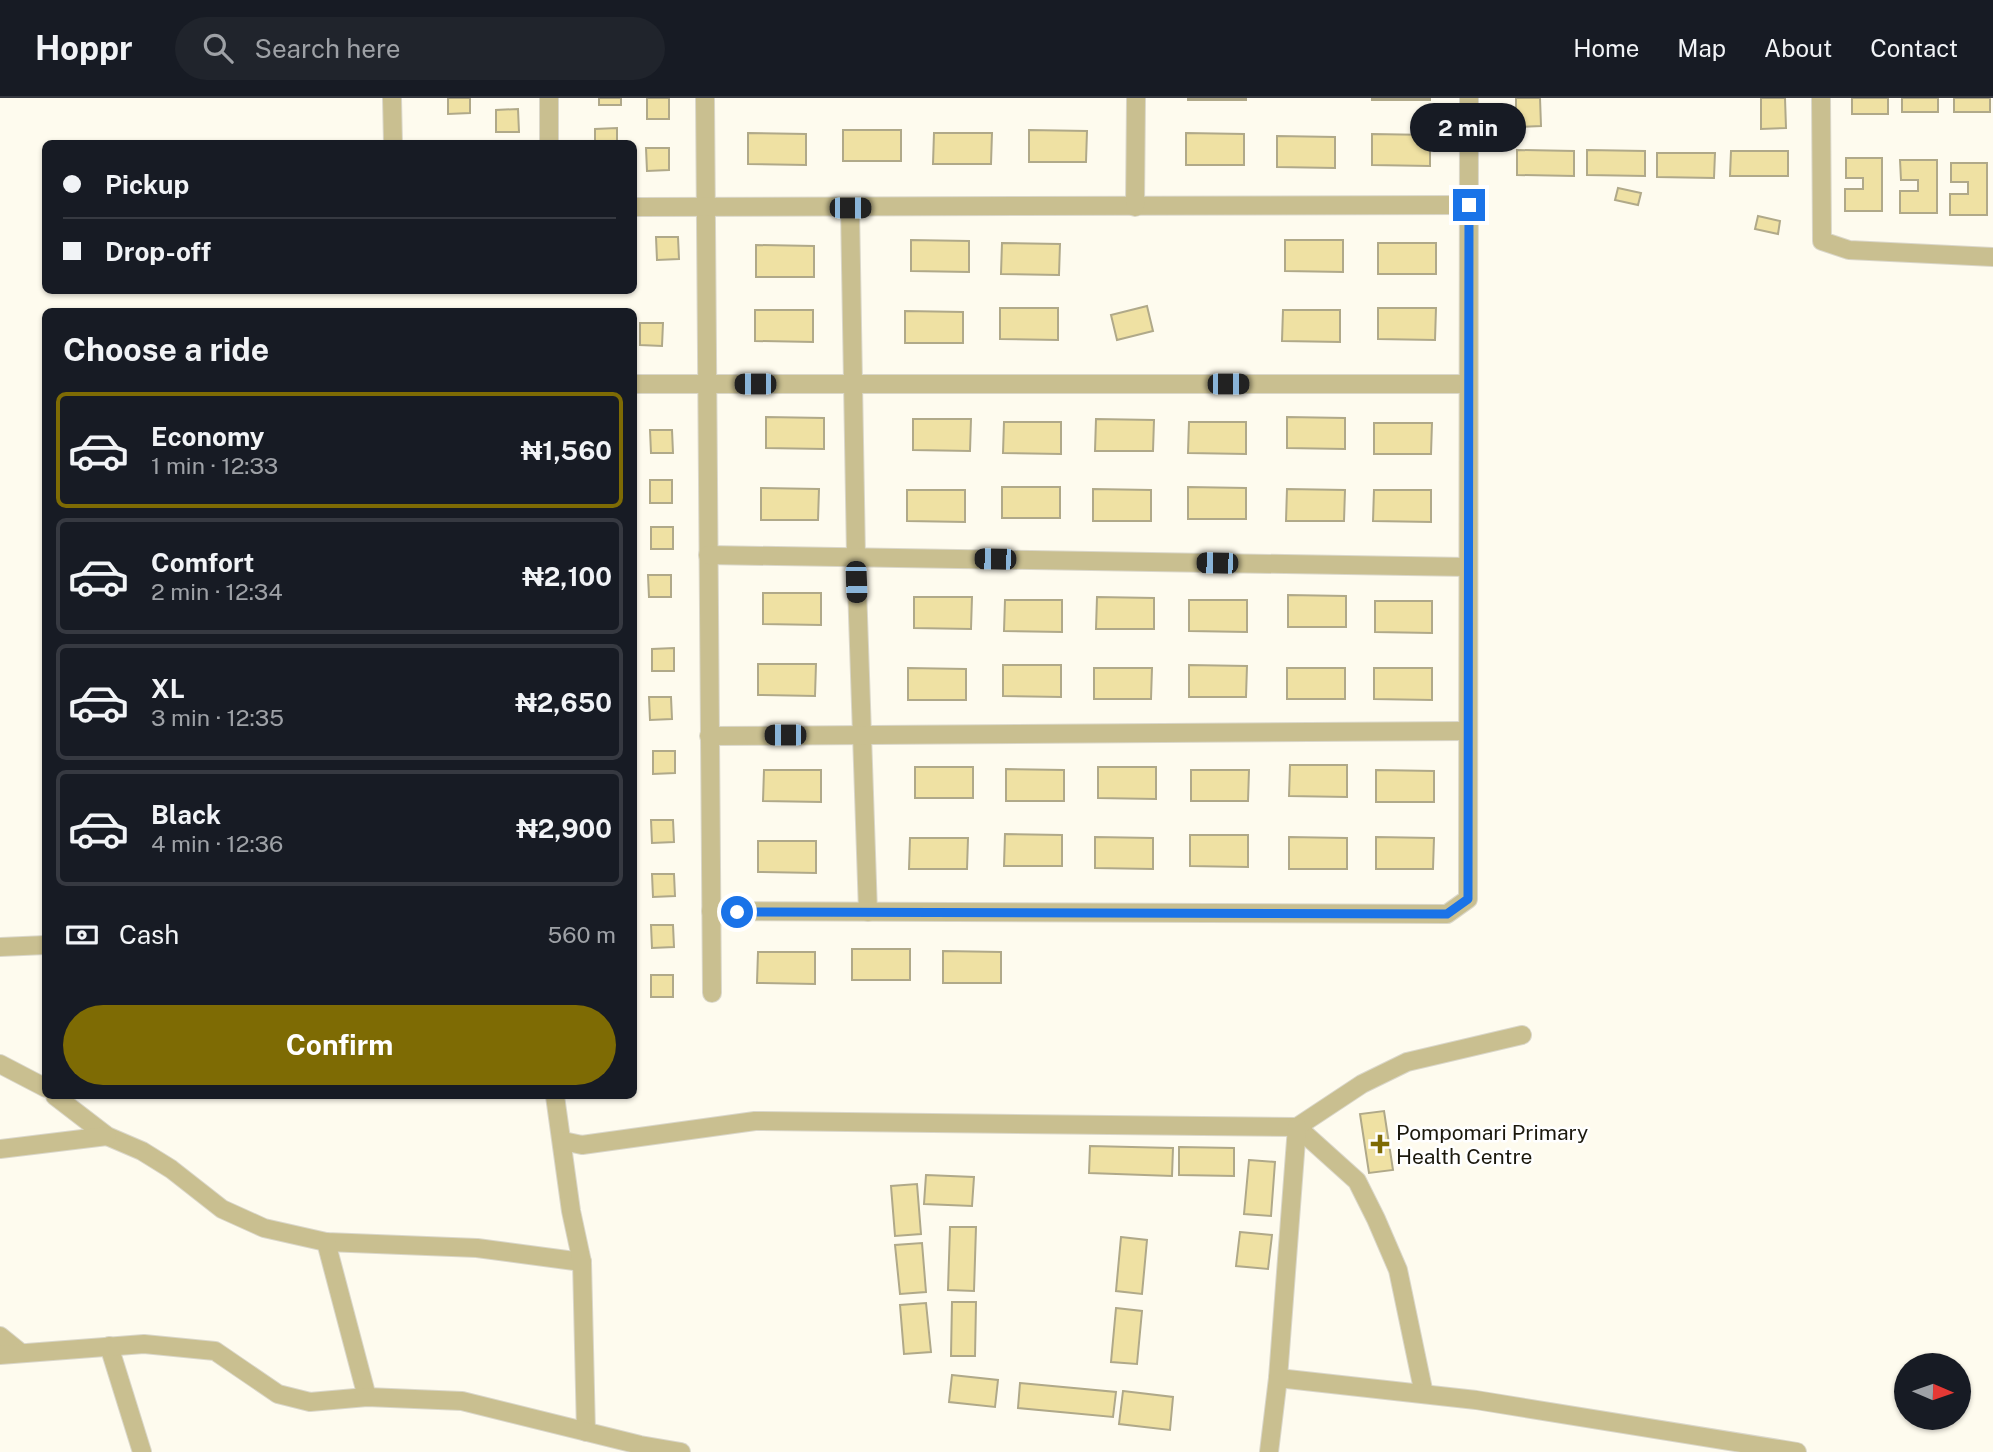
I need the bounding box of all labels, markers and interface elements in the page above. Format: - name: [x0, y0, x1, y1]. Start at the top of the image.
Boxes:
- search box: [175, 17, 665, 80]
- text: Hoppr: [35, 29, 133, 67]
- icon: search: [199, 29, 237, 67]
- text: Search here: [255, 33, 401, 64]
- text: Home: [1573, 34, 1639, 62]
- text: Map: [1677, 34, 1726, 62]
- text: About: [1764, 34, 1832, 62]
- text: Contact: [1870, 34, 1958, 62]
- callout: 2 min: [1411, 104, 1527, 153]
- text: 2 min: [1438, 114, 1498, 141]
- text: Pickup: [105, 169, 189, 200]
- route end: [1453, 189, 1485, 221]
- car: [830, 198, 872, 219]
- text: Drop-off: [105, 236, 211, 267]
- text: Choose a ride: [63, 331, 269, 368]
- car: [735, 374, 777, 395]
- car: [1208, 374, 1250, 395]
- icon: car: [67, 419, 130, 482]
- text: Economy: [151, 421, 264, 452]
- text: ₦1,560: [521, 435, 612, 466]
- text: 1 min · 12:33: [151, 452, 278, 479]
- icon: car: [67, 545, 130, 608]
- text: Comfort: [151, 547, 254, 578]
- car: [974, 548, 1017, 570]
- car: [1196, 552, 1239, 574]
- text: ₦2,100: [522, 561, 612, 592]
- car: [845, 561, 868, 603]
- text: 2 min · 12:34: [151, 578, 283, 605]
- icon: car: [67, 671, 130, 734]
- text: XL: [151, 673, 185, 704]
- text: ₦2,650: [515, 687, 612, 718]
- text: 3 min · 12:35: [151, 704, 284, 731]
- car: [765, 725, 807, 746]
- icon: car: [67, 797, 130, 860]
- text: Black: [151, 799, 221, 830]
- text: ₦2,900: [516, 813, 612, 844]
- text: 4 min · 12:36: [151, 830, 283, 857]
- route start: [721, 896, 753, 928]
- icon: cash: [63, 916, 101, 954]
- text: Cash: [119, 919, 179, 950]
- text: 560 m: [548, 921, 616, 948]
- button: Confirm: [63, 1005, 616, 1085]
- place label: Pompomari Primary Health Centre: [1396, 1120, 1588, 1169]
- marker: Pompomari Primary Health Centre: [1370, 1134, 1390, 1154]
- north arrow: [1894, 1353, 1970, 1430]
- map controls: [1894, 1353, 1971, 1430]

